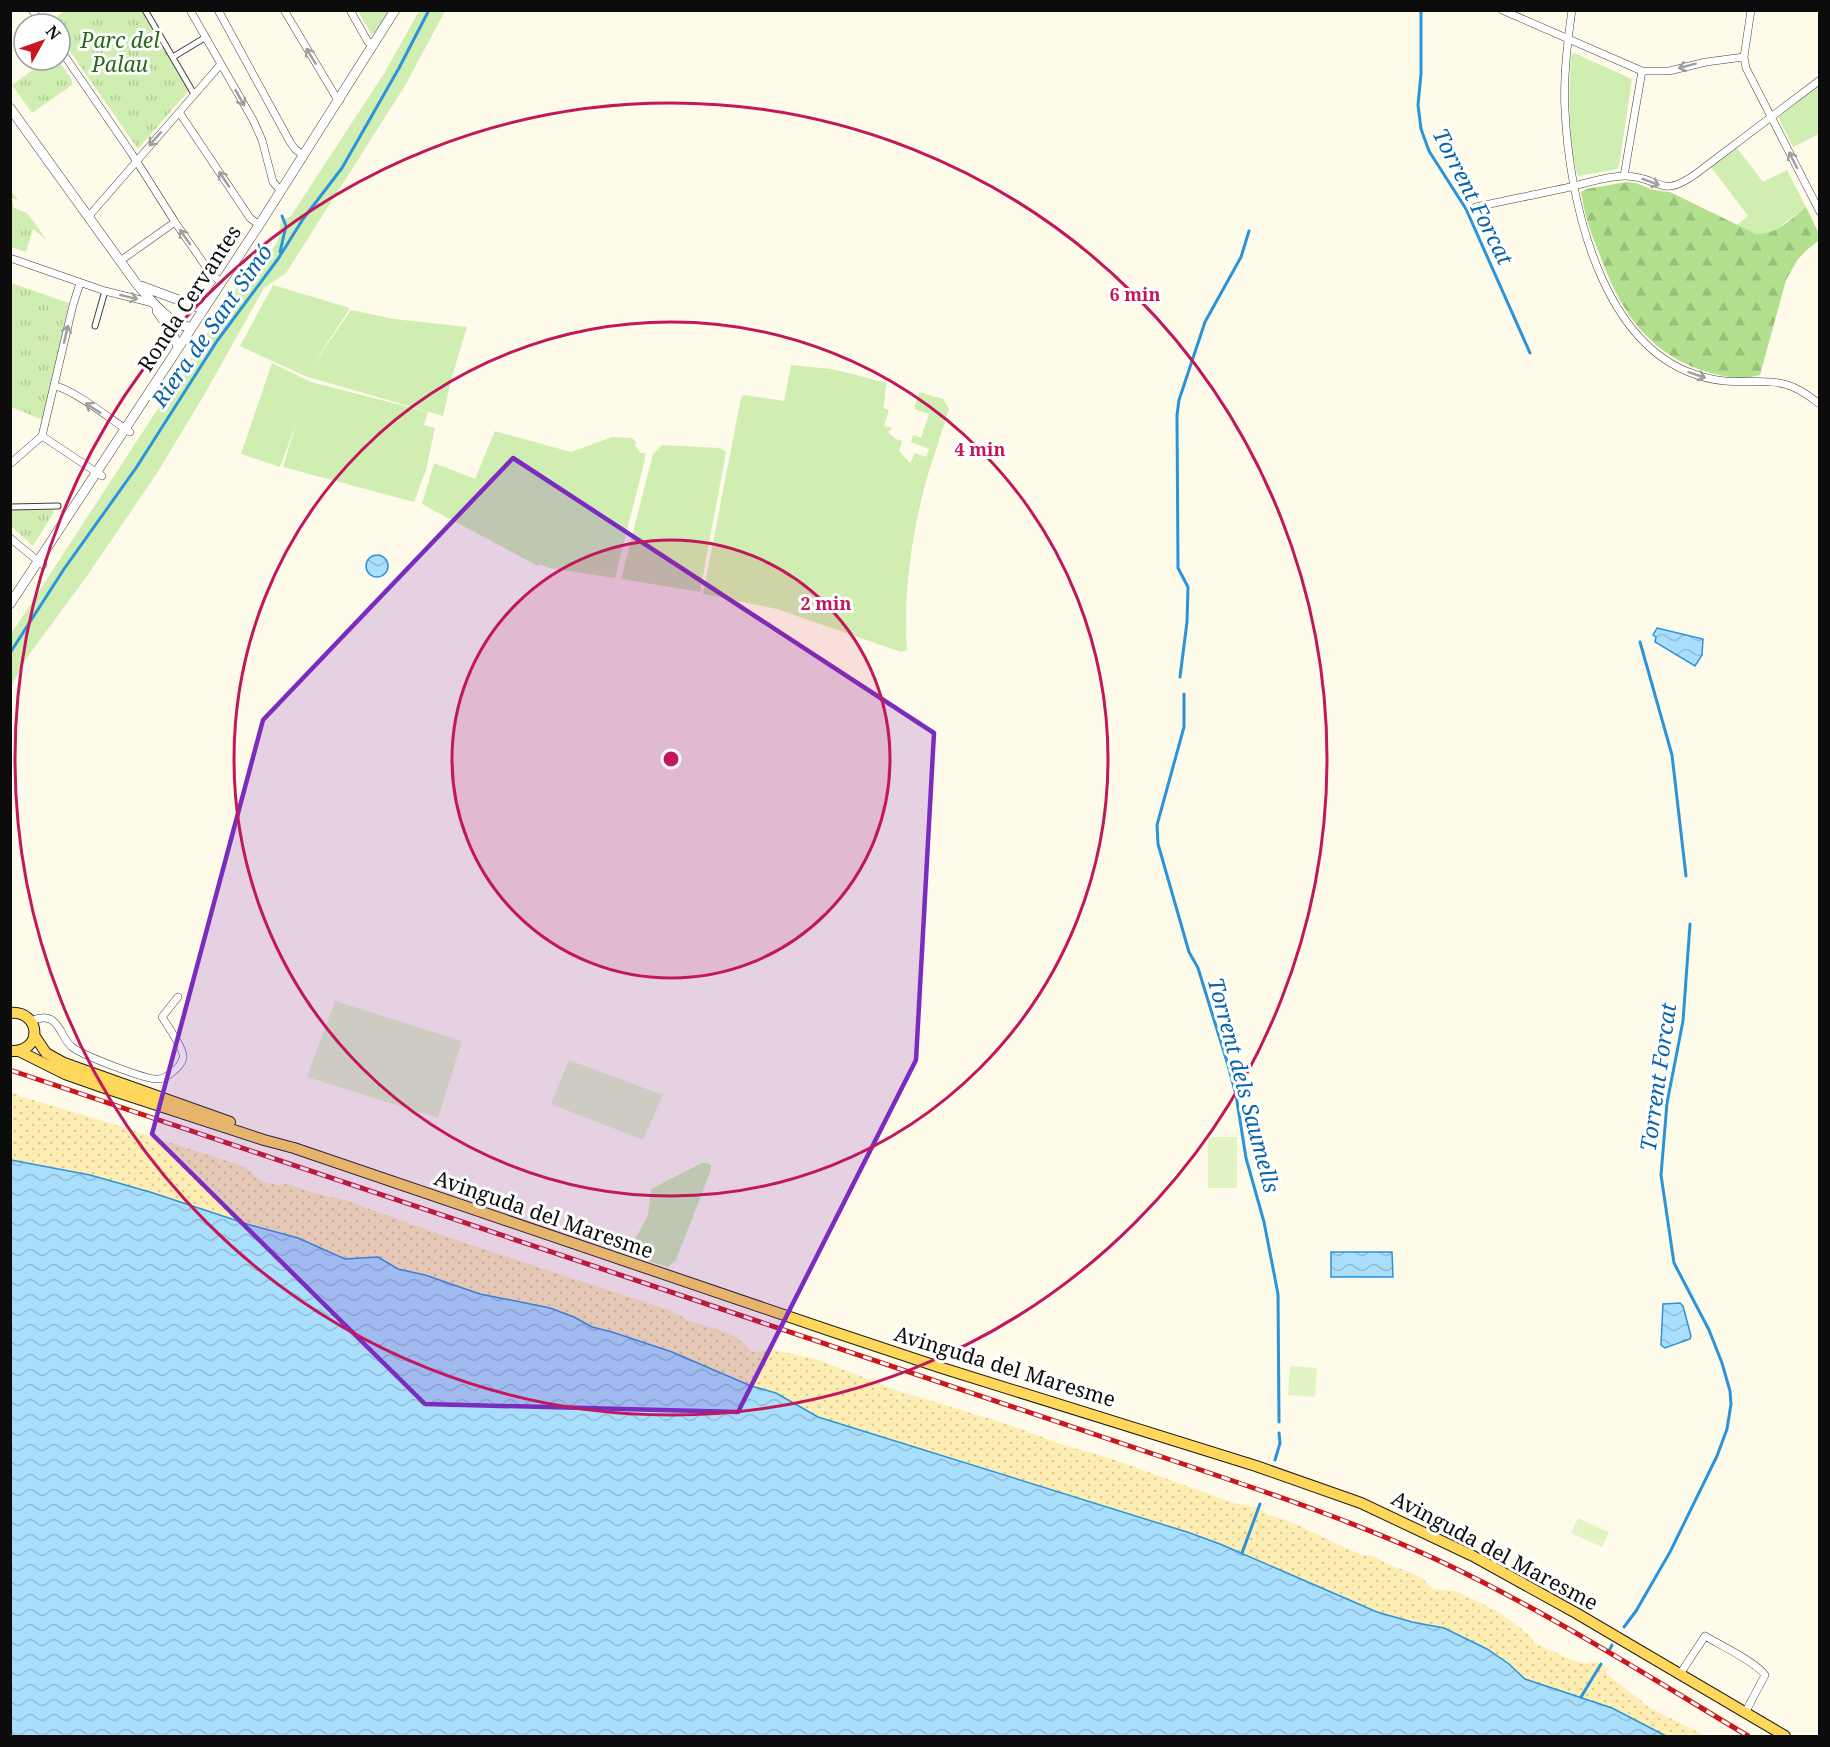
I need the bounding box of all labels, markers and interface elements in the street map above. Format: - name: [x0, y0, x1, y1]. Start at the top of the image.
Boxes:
- north arrow: [12, 12, 72, 72]
- text: N: [41, 20, 66, 45]
- park label: Parc del Palau: [79, 26, 160, 78]
- one-way arrow: [305, 48, 317, 65]
- one-way arrow: [1678, 61, 1697, 73]
- one-way arrow: [235, 89, 247, 106]
- water label: Torrent Forcat: [1427, 123, 1522, 270]
- one-way arrow: [148, 131, 162, 146]
- one-way arrow: [1787, 151, 1799, 169]
- one-way arrow: [218, 171, 230, 187]
- one-way arrow: [1641, 178, 1660, 189]
- street label: Ronda Cervantes: [131, 219, 247, 377]
- one-way arrow: [179, 229, 191, 246]
- water label: Riera de Sant Simó: [143, 238, 278, 413]
- text: 6 min: [1110, 282, 1160, 306]
- one-way arrow: [120, 292, 139, 304]
- one-way arrow: [61, 325, 73, 344]
- one-way arrow: [1687, 370, 1706, 381]
- one-way arrow: [85, 401, 102, 413]
- text: 4 min: [955, 437, 1005, 461]
- text: 2 min: [801, 591, 851, 615]
- centre of rings: [661, 749, 681, 769]
- water label: Torrent dels Saumells: [1202, 974, 1288, 1196]
- water label: Torrent Forcat: [1632, 1000, 1682, 1153]
- street label: Avinguda del Maresme: [431, 1163, 657, 1265]
- street label: Avinguda del Maresme: [891, 1319, 1119, 1413]
- street label: Avinguda del Maresme: [1387, 1484, 1603, 1616]

